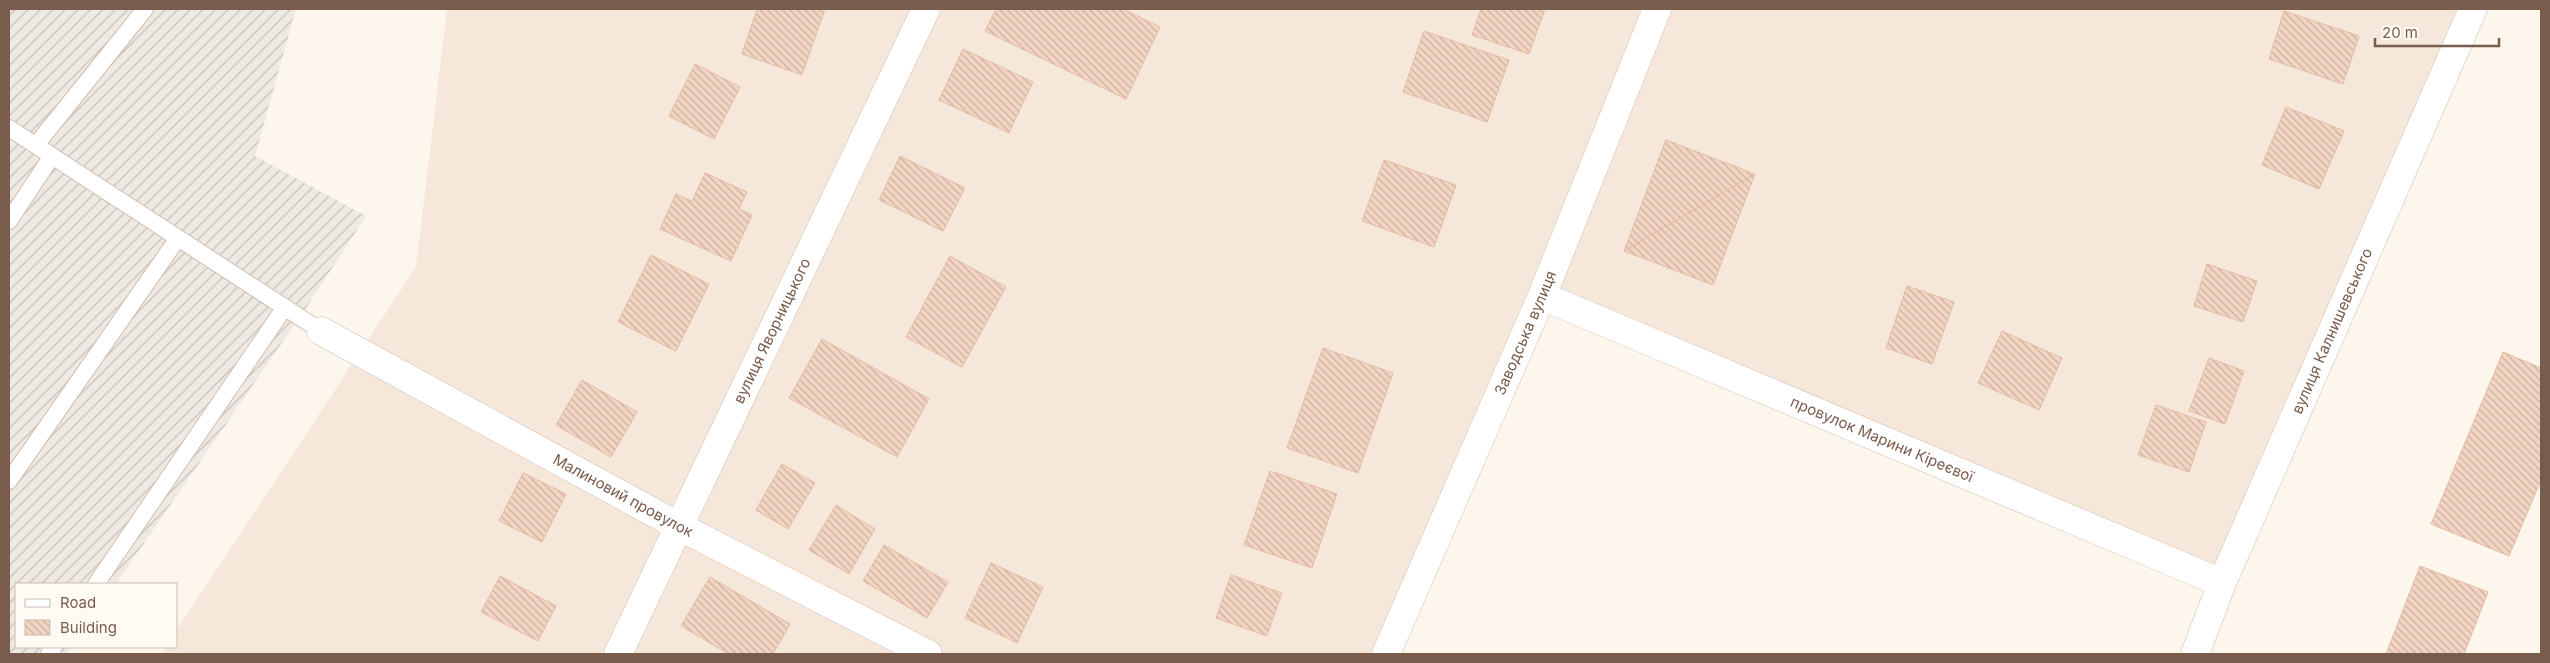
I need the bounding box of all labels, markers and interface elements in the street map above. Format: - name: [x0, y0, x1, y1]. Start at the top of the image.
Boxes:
- scale bar: [2375, 15, 2499, 47]
- text: 20 m: [2382, 23, 2418, 42]
- street label: вулиця Калнишевського: [2287, 245, 2376, 417]
- street label: вулиця Яворницького: [729, 255, 815, 406]
- street label: Заводська вулиця: [1490, 268, 1560, 398]
- street label: провулок Марини Кіреєвої: [1788, 392, 1978, 487]
- street label: Малиновий провулок: [550, 449, 697, 541]
- legend: [15, 583, 178, 648]
- text: Road: [60, 593, 96, 612]
- text: Building: [60, 618, 117, 637]

